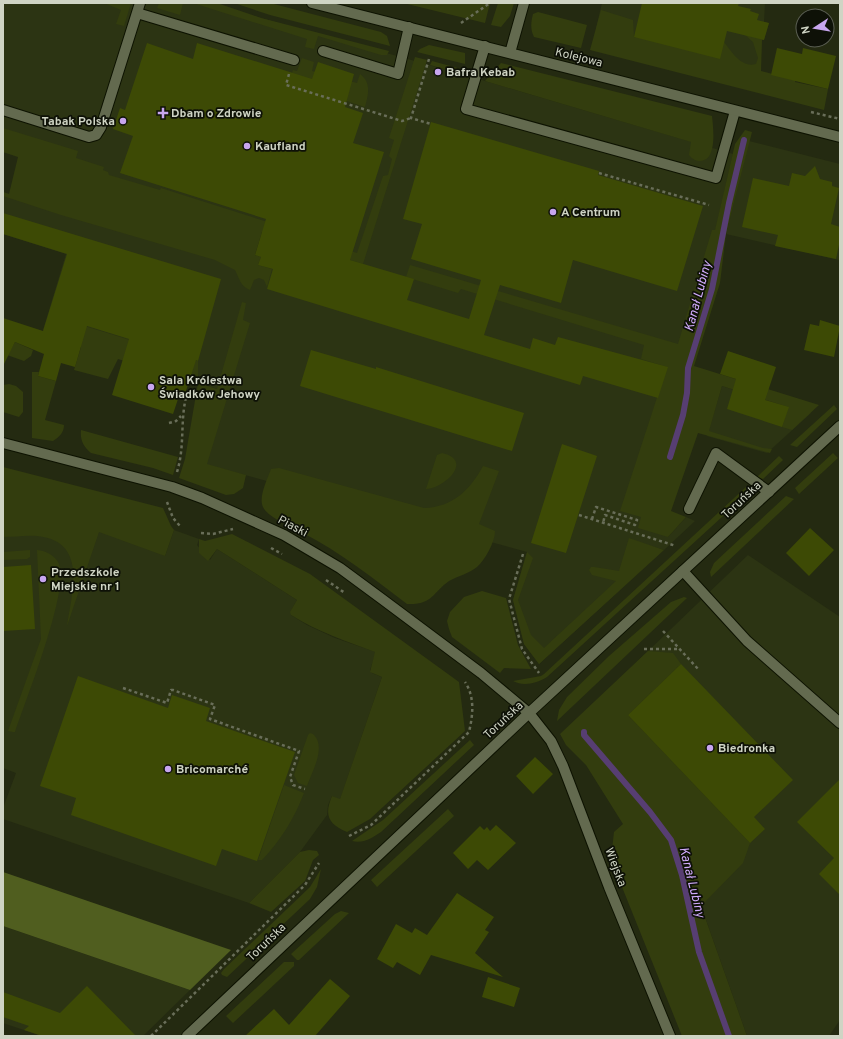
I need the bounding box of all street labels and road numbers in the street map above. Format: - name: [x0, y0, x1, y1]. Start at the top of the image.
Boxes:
- street label: Kolejowa: [553, 44, 604, 72]
- street label: Toruńska: [718, 478, 765, 523]
- street label: Piaski: [275, 512, 310, 541]
- street label: Toruńska: [480, 698, 527, 743]
- street label: Wiejska: [600, 846, 630, 889]
- street label: Toruńska: [244, 920, 290, 965]

